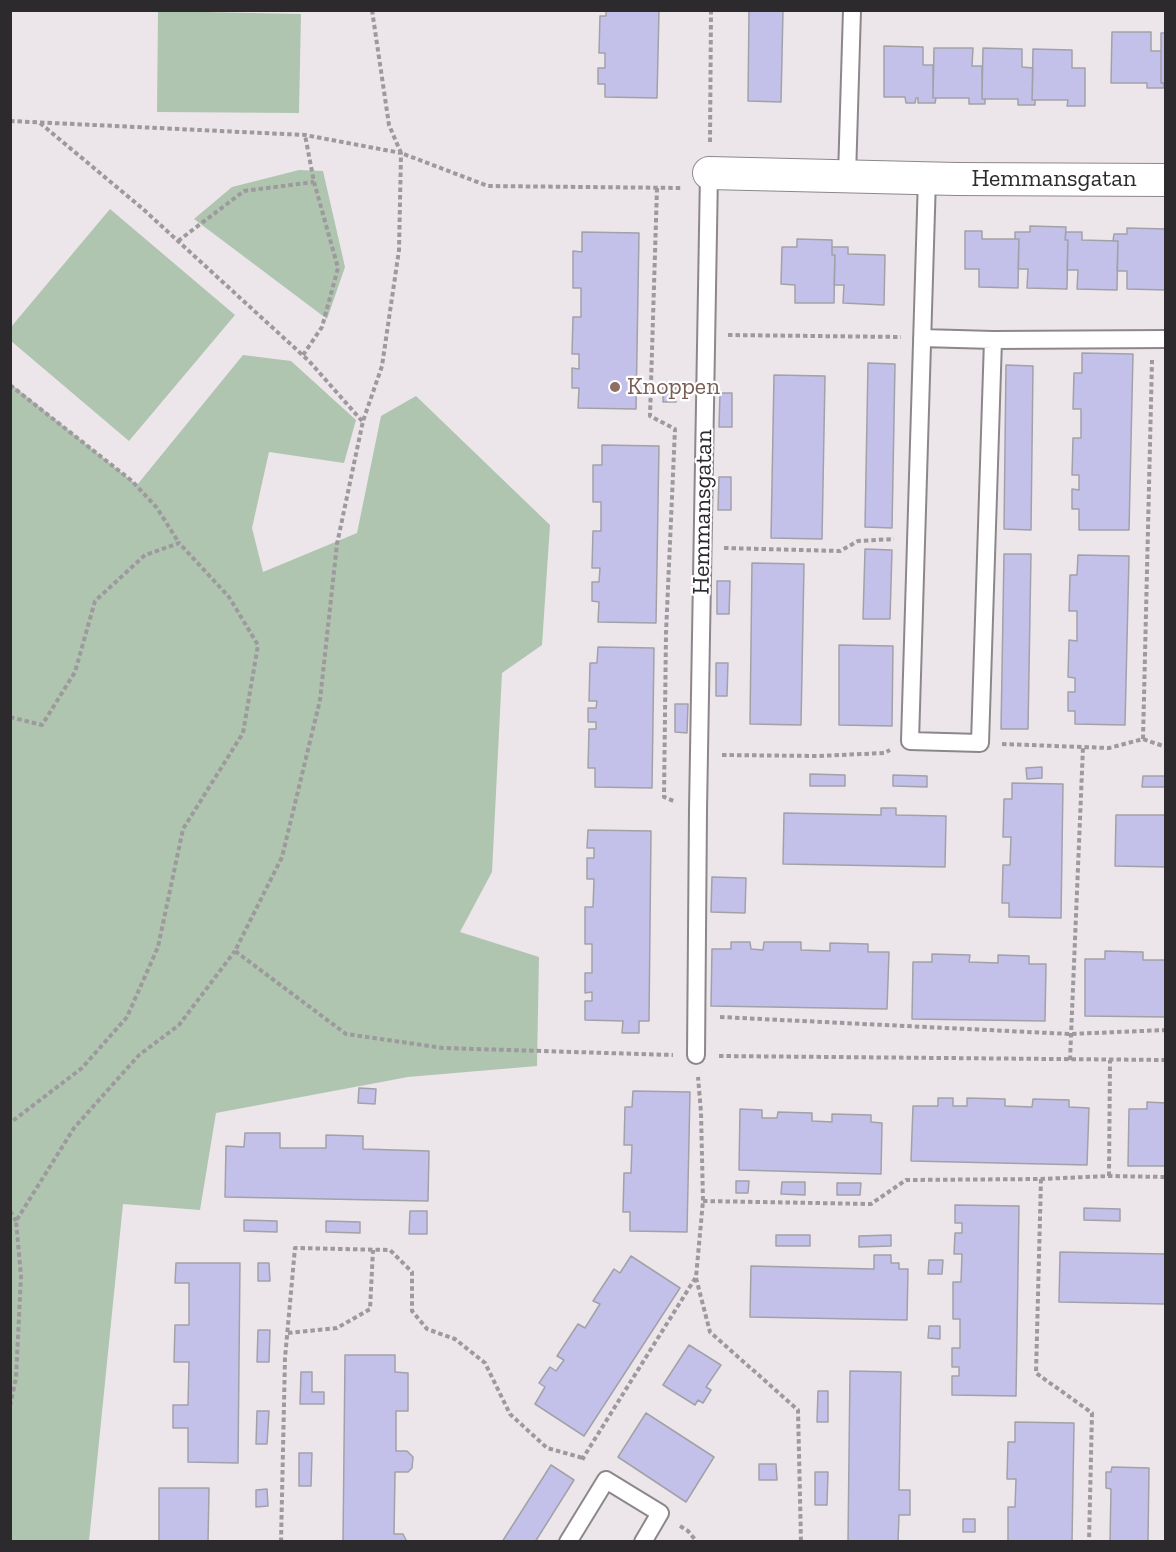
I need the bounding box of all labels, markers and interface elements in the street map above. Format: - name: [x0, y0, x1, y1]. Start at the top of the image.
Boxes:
- street label: Hemmansgatan: [971, 165, 1137, 193]
- place label: Knoppen: [627, 373, 720, 401]
- marker: Knoppen: [608, 380, 622, 394]
- street label: Hemmansgatan: [687, 429, 719, 595]

